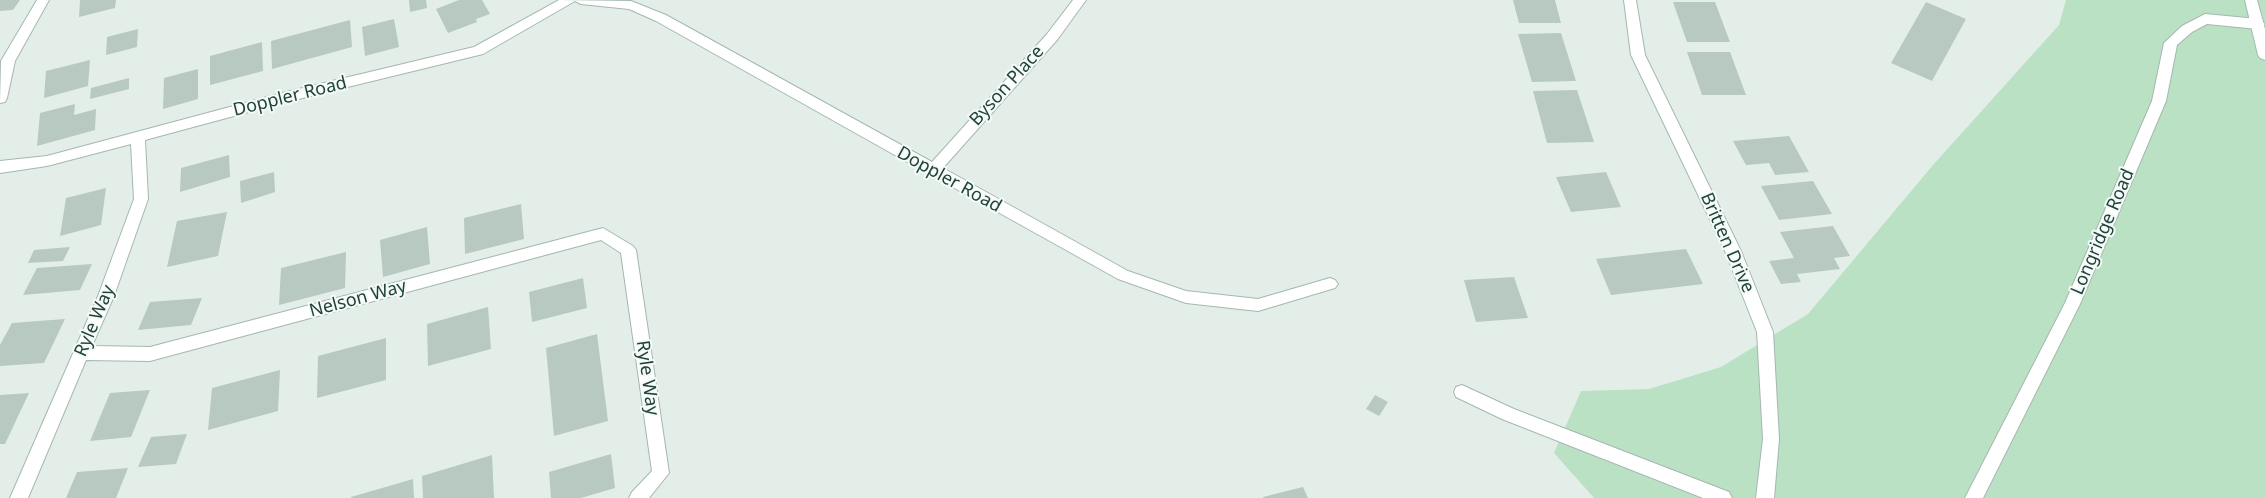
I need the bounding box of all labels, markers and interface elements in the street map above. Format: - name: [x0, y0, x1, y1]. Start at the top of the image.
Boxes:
- street label: Byson Place: [965, 41, 1049, 131]
- street label: Doppler Road: [231, 72, 349, 122]
- street label: Doppler Road: [893, 142, 1005, 218]
- street label: Longridge Road: [2067, 166, 2139, 298]
- street label: Britten Drive: [1695, 190, 1759, 296]
- street label: Nelson Way: [307, 276, 409, 322]
- street label: Ryle Way: [70, 282, 120, 360]
- street label: Ryle Way: [631, 339, 663, 417]

